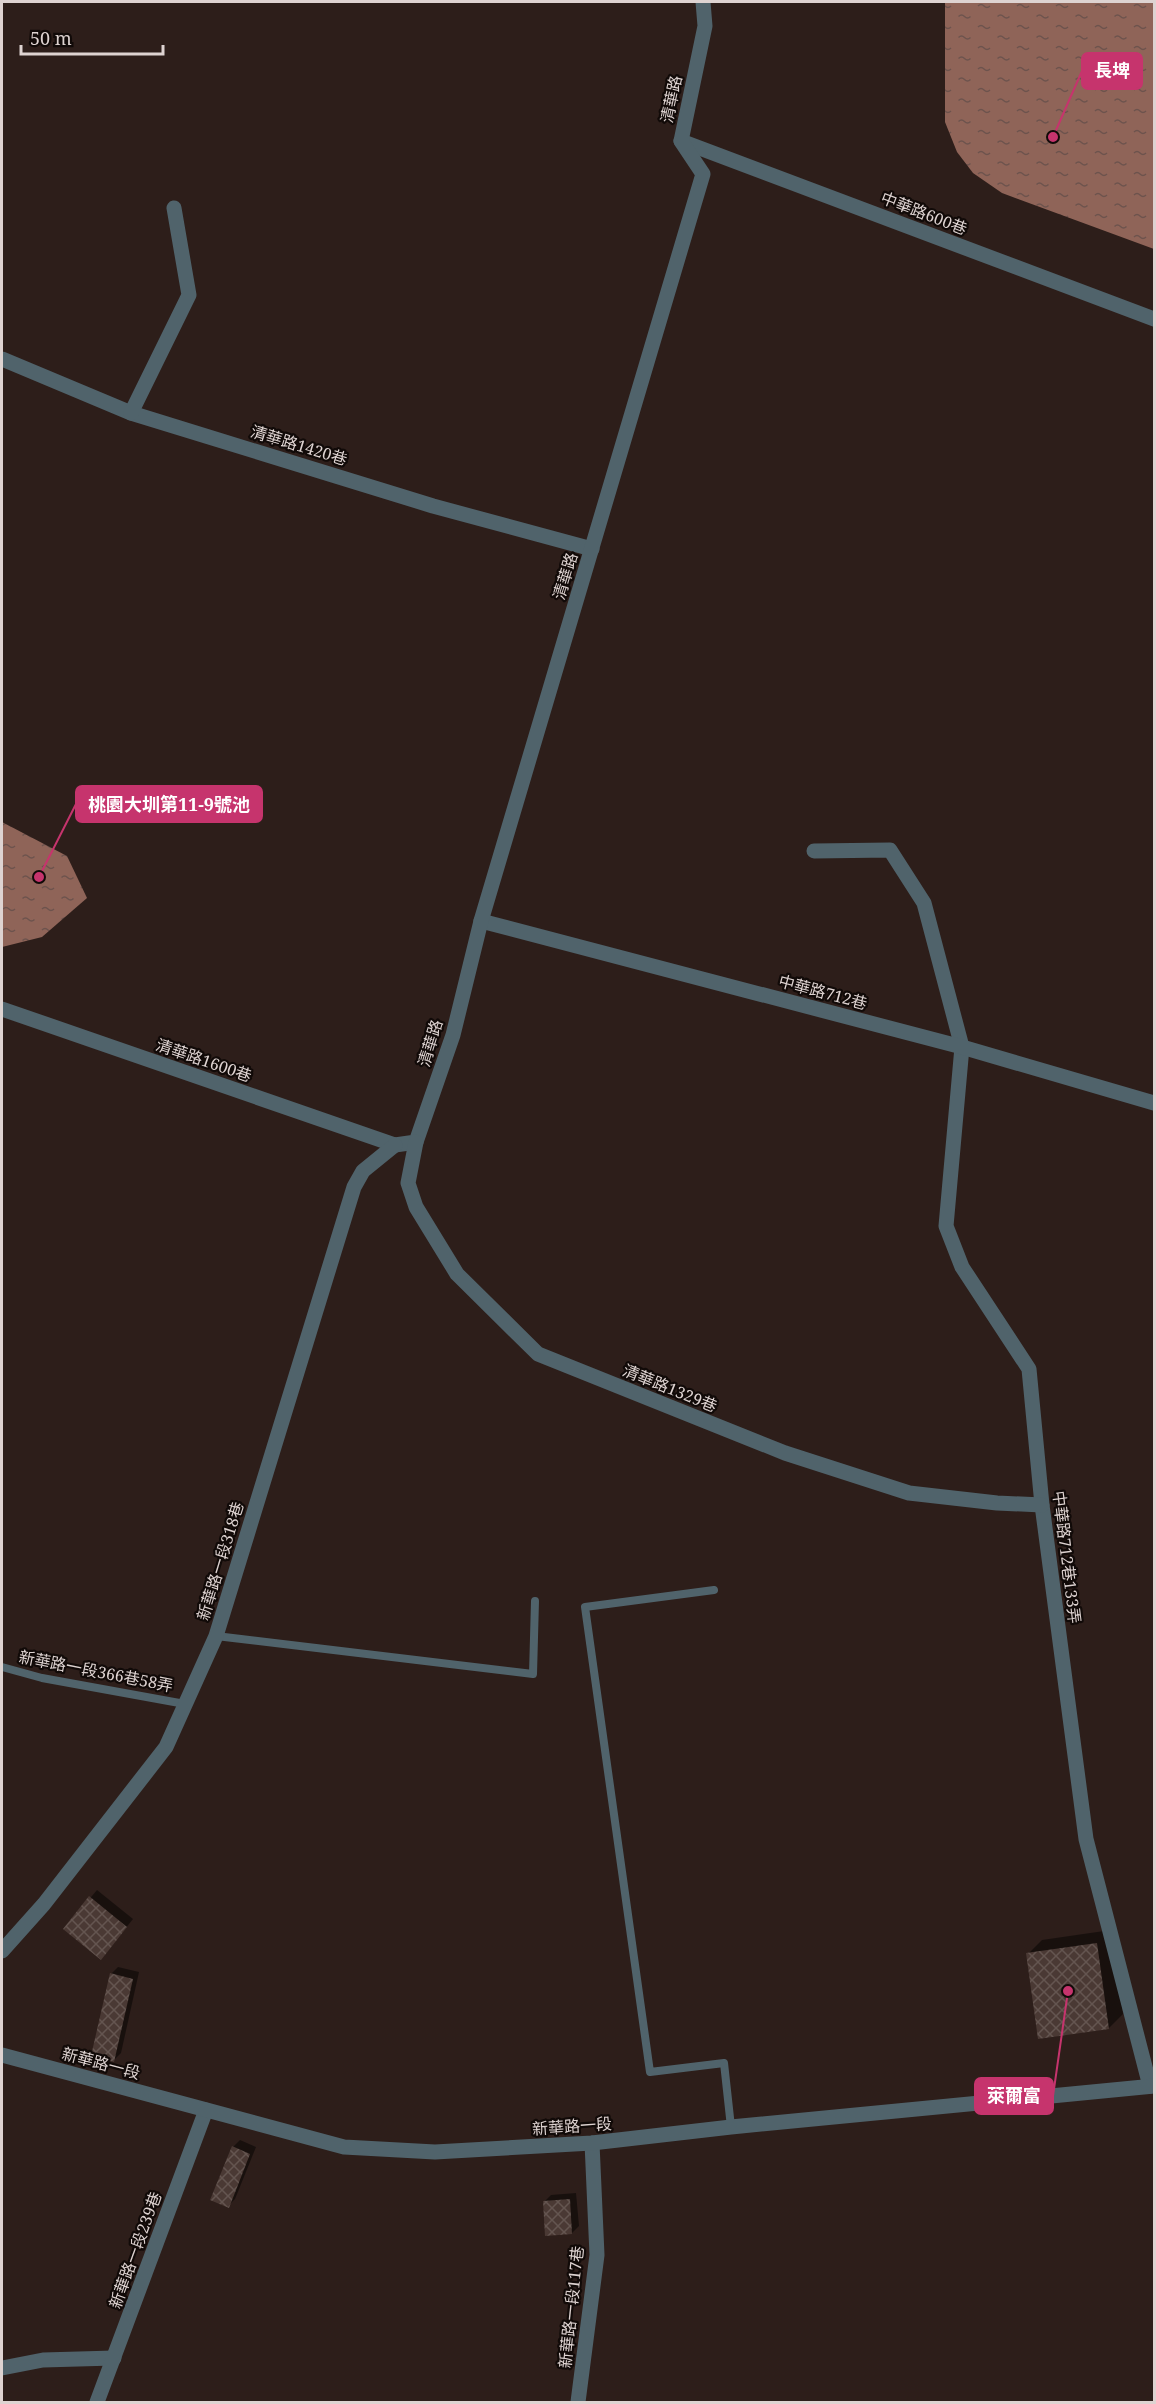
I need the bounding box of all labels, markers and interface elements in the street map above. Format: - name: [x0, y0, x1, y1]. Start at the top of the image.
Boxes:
- scale bar: [21, 18, 164, 56]
- text: 50 m: [30, 26, 72, 50]
- callout: 長埤: [1082, 53, 1142, 89]
- text: 長埤: [1094, 58, 1130, 82]
- street label: 清華路: [655, 73, 687, 125]
- street label: 中華路600巷: [878, 186, 970, 240]
- street label: 清華路1420巷: [248, 420, 350, 470]
- street label: 清華路: [547, 550, 583, 602]
- callout: 桃園大圳第11-9號池: [76, 786, 262, 822]
- text: 桃園大圳第11-9號池: [88, 792, 250, 816]
- street label: 中華路712巷: [776, 970, 870, 1014]
- street label: 清華路: [412, 1017, 448, 1069]
- street label: 清華路1600巷: [153, 1033, 255, 1087]
- street label: 清華路1329巷: [620, 1359, 720, 1417]
- street label: 中華路712巷133弄: [1048, 1489, 1086, 1625]
- street label: 新華路一段318巷: [192, 1499, 248, 1623]
- street label: 新華路一段366巷58弄: [17, 1645, 175, 1697]
- street label: 新華路一段: [60, 2042, 142, 2084]
- callout: 萊爾富: [975, 2078, 1053, 2114]
- text: 萊爾富: [987, 2083, 1041, 2107]
- street label: 新華路一段: [531, 2112, 613, 2140]
- street label: 新華路一段239巷: [104, 2189, 166, 2311]
- street label: 新華路一段117巷: [554, 2245, 588, 2369]

